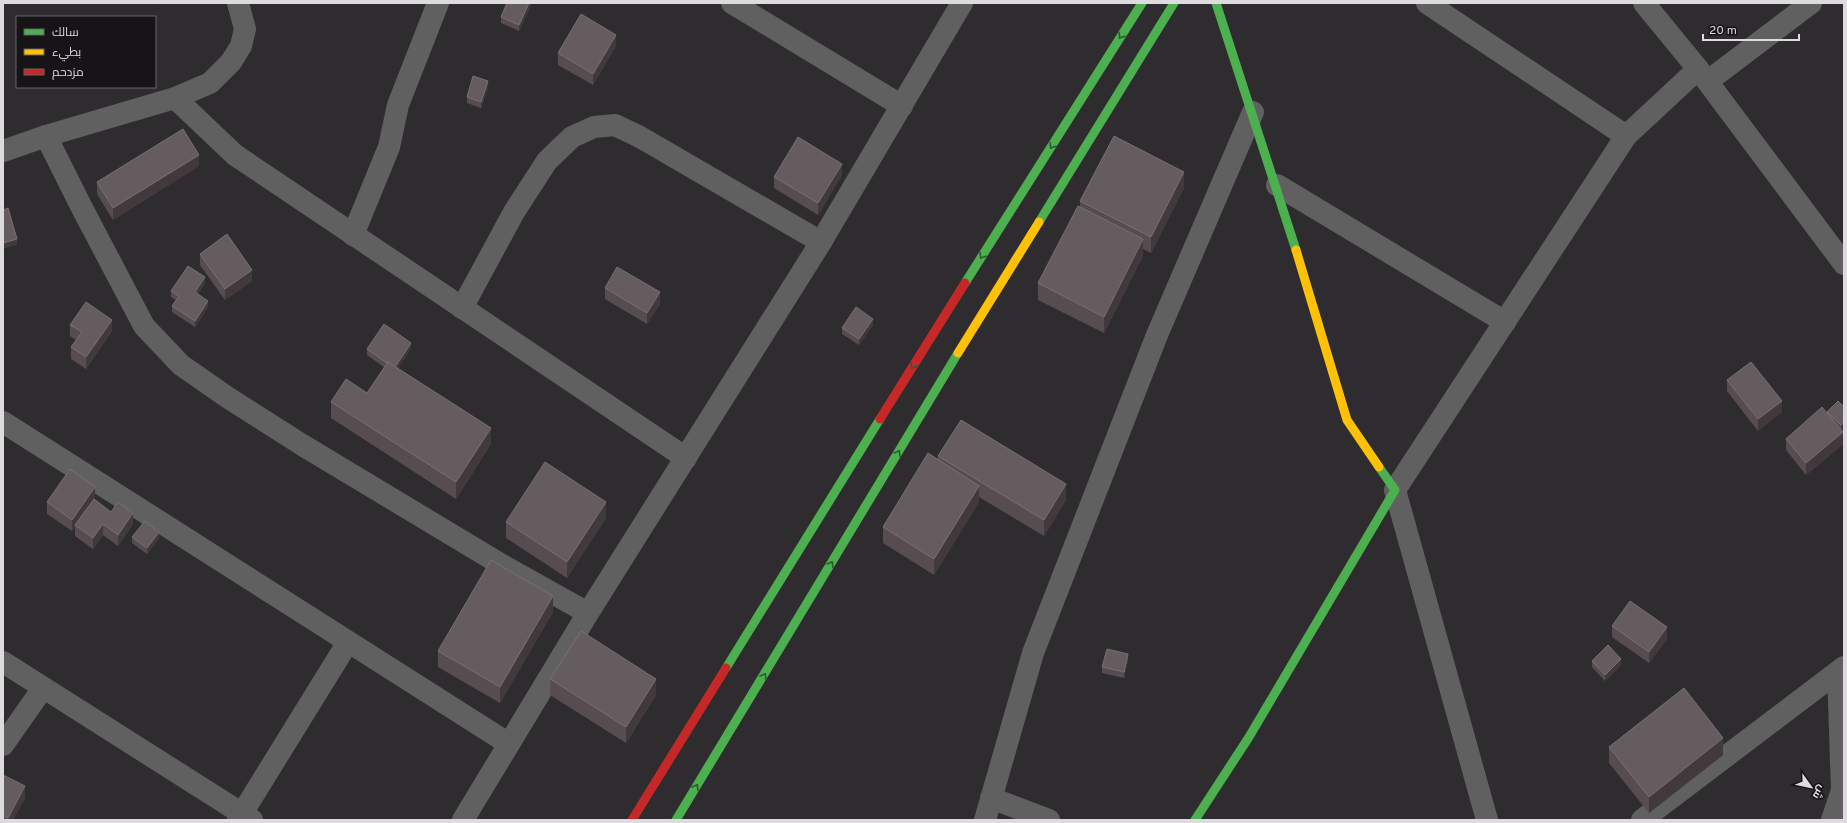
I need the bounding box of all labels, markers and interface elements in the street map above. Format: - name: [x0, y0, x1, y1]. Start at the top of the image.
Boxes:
- legend: [16, 16, 156, 88]
- scale bar: [1703, 16, 1799, 42]
- text: 20 m: [1709, 23, 1737, 39]
- text: سالك: [52, 25, 79, 41]
- one-way arrow: [1118, 32, 1126, 39]
- text: بطيء: [52, 45, 81, 62]
- text: مزدحم: [52, 65, 84, 81]
- one-way arrow: [1049, 142, 1056, 149]
- one-way arrow: [979, 252, 987, 259]
- one-way arrow: [910, 362, 918, 369]
- one-way arrow: [894, 450, 901, 457]
- one-way arrow: [826, 561, 833, 568]
- one-way arrow: [759, 673, 766, 680]
- north arrow: [1791, 767, 1831, 807]
- text: ش: [1809, 782, 1828, 802]
- one-way arrow: [692, 784, 699, 791]

